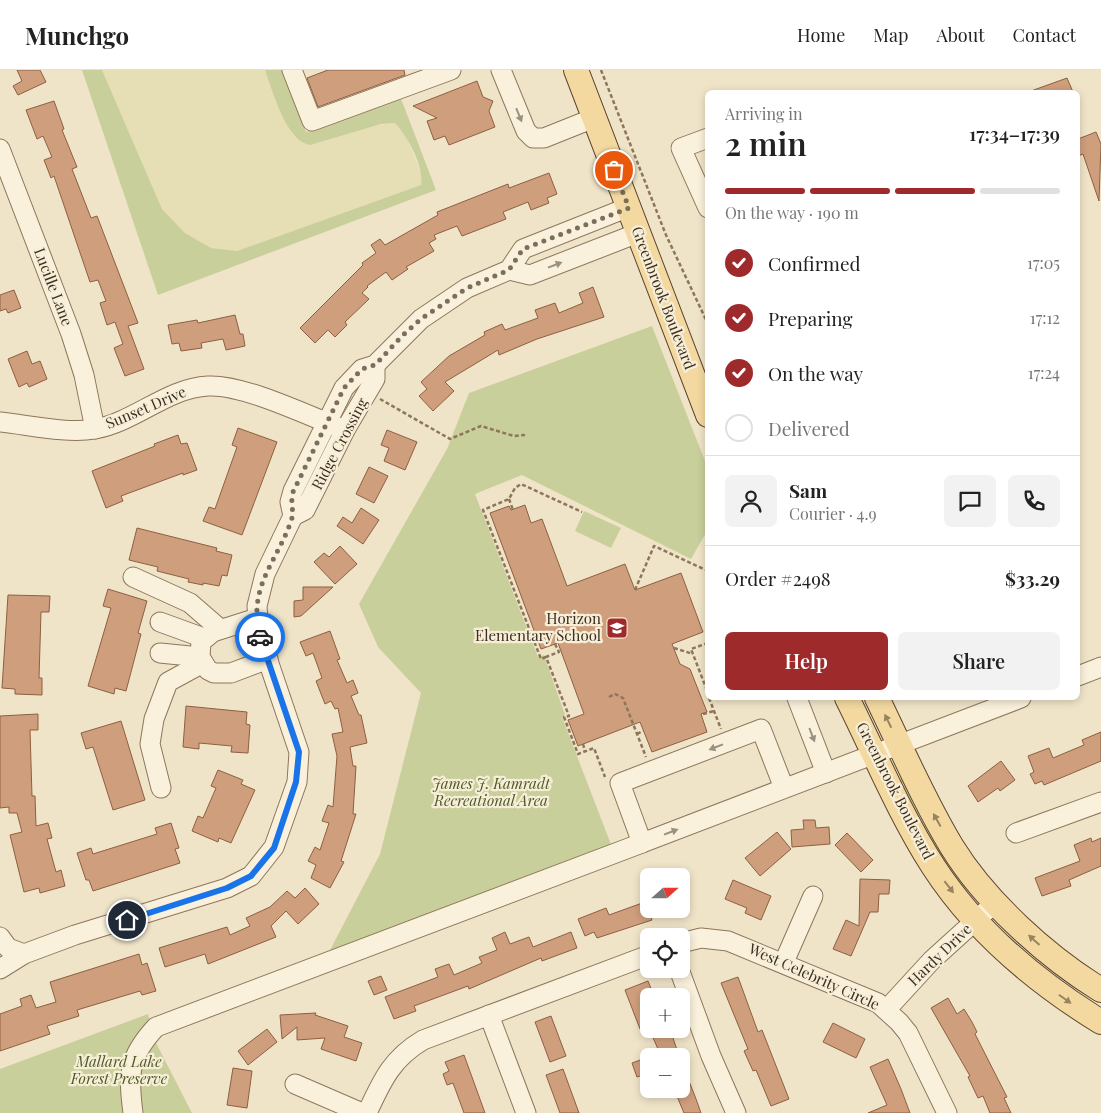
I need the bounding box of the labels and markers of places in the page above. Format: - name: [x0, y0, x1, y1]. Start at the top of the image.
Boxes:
- pin: [593, 149, 635, 191]
- place label: Horizon Elementary School: [475, 608, 601, 645]
- school or university icon: Horizon Elementary School: [605, 616, 629, 640]
- pin: [106, 899, 148, 941]

